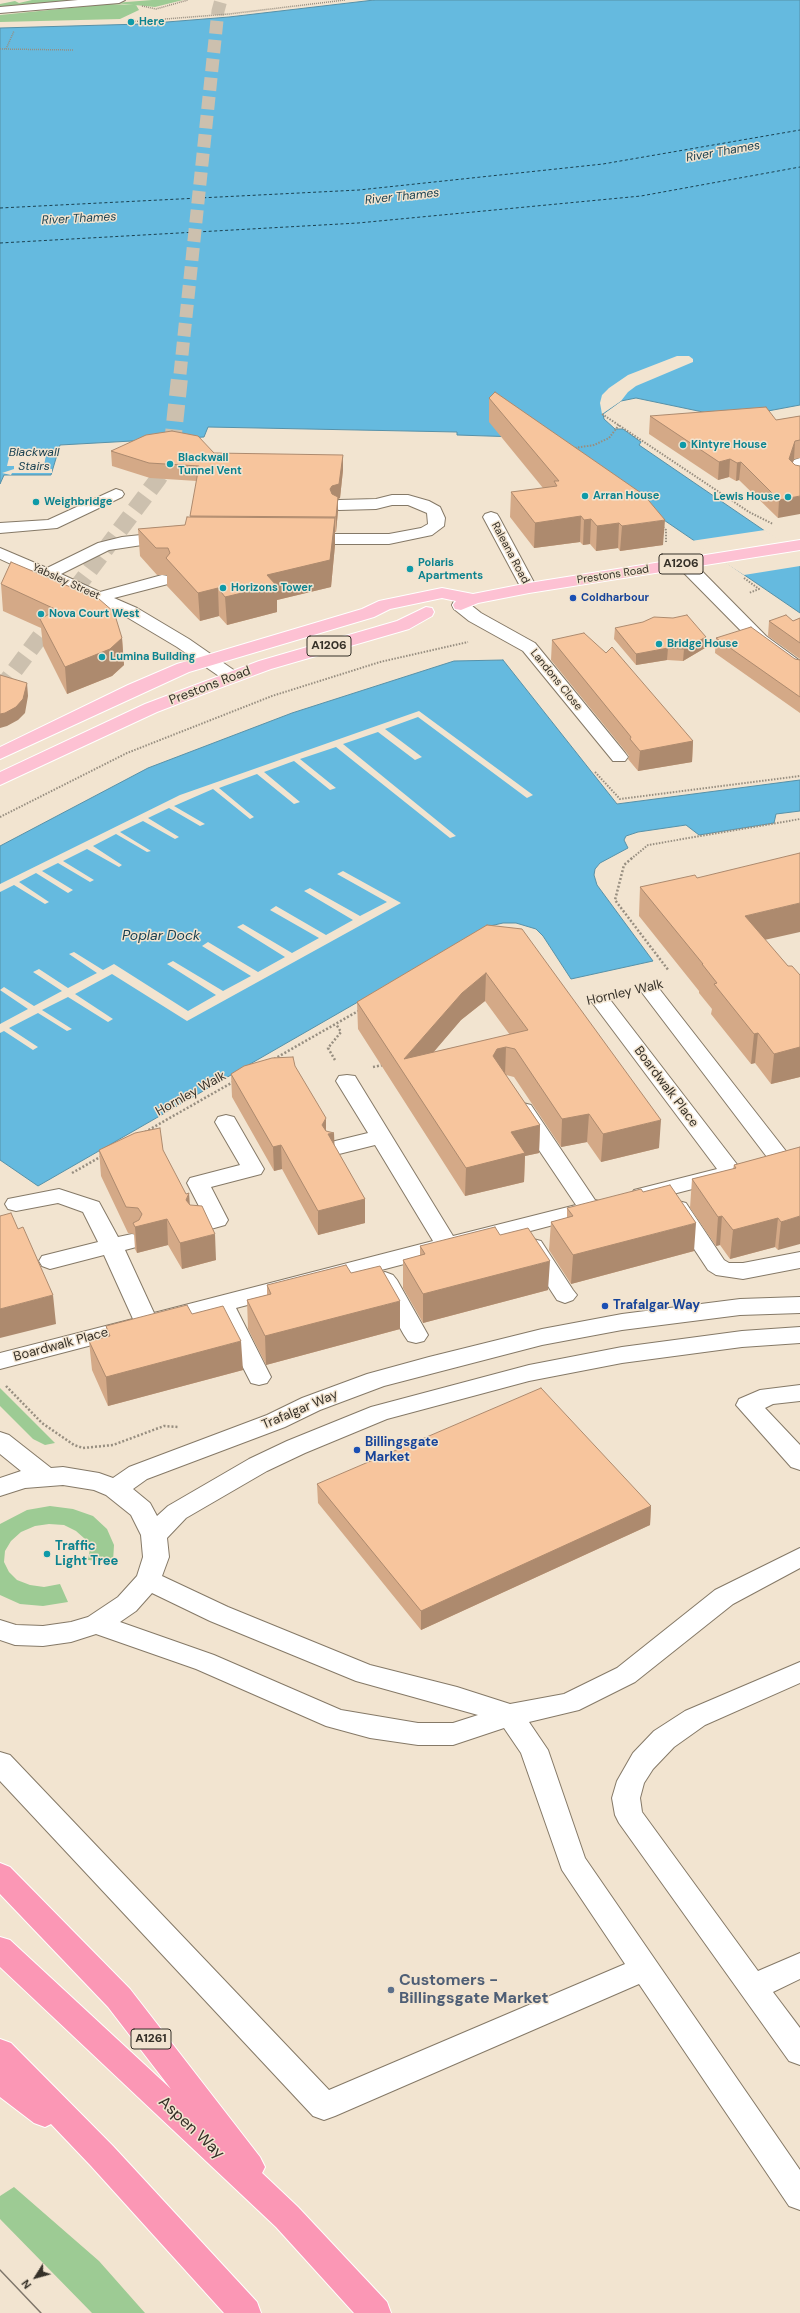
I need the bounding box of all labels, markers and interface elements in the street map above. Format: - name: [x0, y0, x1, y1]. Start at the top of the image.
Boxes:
- place label: Here: [139, 15, 165, 29]
- marker: Here: [126, 17, 136, 27]
- water label: River Thames: [685, 138, 761, 166]
- water label: River Thames: [364, 186, 440, 208]
- water label: River Thames: [41, 210, 117, 228]
- place label: Kintyre House: [691, 438, 767, 452]
- marker: Kintyre House: [678, 440, 688, 450]
- water label: Blackwall Stairs: [9, 446, 59, 474]
- place label: Blackwall Tunnel Vent: [178, 451, 242, 477]
- marker: Blackwall Tunnel Vent: [165, 459, 175, 469]
- place label: Arran House: [593, 489, 659, 503]
- place label: Lewis House: [713, 490, 780, 504]
- marker: Arran House: [580, 491, 590, 501]
- marker: Lewis House: [783, 492, 793, 502]
- place label: Weighbridge: [44, 495, 112, 509]
- marker: Weighbridge: [31, 497, 41, 507]
- street label: Raleana Road: [488, 520, 532, 586]
- road number: A1206: [659, 554, 703, 574]
- place label: Polaris Apartments: [418, 556, 483, 582]
- street label: Yabsley Street: [30, 561, 102, 603]
- street label: Prestons Road: [576, 563, 650, 587]
- marker: Polaris Apartments: [405, 564, 415, 574]
- place label: Horizons Tower: [231, 581, 312, 595]
- marker: Horizons Tower: [218, 583, 228, 593]
- place label: Coldharbour: [581, 591, 649, 605]
- marker: Coldharbour: [568, 593, 578, 603]
- place label: Nova Court West: [49, 607, 140, 621]
- marker: Nova Court West: [36, 609, 46, 619]
- road number: A1206: [307, 636, 351, 656]
- place label: Bridge House: [667, 637, 738, 651]
- marker: Bridge House: [654, 639, 664, 649]
- street label: Landons Close: [527, 647, 585, 713]
- place label: Lumina Building: [110, 650, 195, 664]
- marker: Lumina Building: [97, 652, 107, 662]
- street label: Prestons Road: [167, 663, 253, 709]
- water label: Poplar Dock: [122, 928, 200, 944]
- street label: Hornley Walk: [585, 977, 665, 1009]
- street label: Boardwalk Place: [630, 1043, 702, 1131]
- street label: Hornley Walk: [153, 1068, 229, 1120]
- place label: Trafalgar Way: [613, 1298, 700, 1314]
- marker: Trafalgar Way: [600, 1301, 610, 1311]
- street label: Boardwalk Place: [12, 1325, 110, 1365]
- street label: Trafalgar Way: [260, 1387, 340, 1433]
- place label: Billingsgate Market: [365, 1435, 439, 1466]
- marker: Billingsgate Market: [352, 1445, 362, 1455]
- place label: Traffic Light Tree: [55, 1539, 118, 1570]
- marker: Traffic Light Tree: [42, 1549, 52, 1559]
- place label: Customers - Billingsgate Market: [399, 1971, 548, 2009]
- marker: Customers - Billingsgate Market: [386, 1985, 396, 1995]
- road number: A1261: [131, 2029, 171, 2049]
- street label: Aspen Way: [154, 2093, 228, 2163]
- north arrow: [16, 2257, 56, 2297]
- text: N: [18, 2277, 34, 2292]

